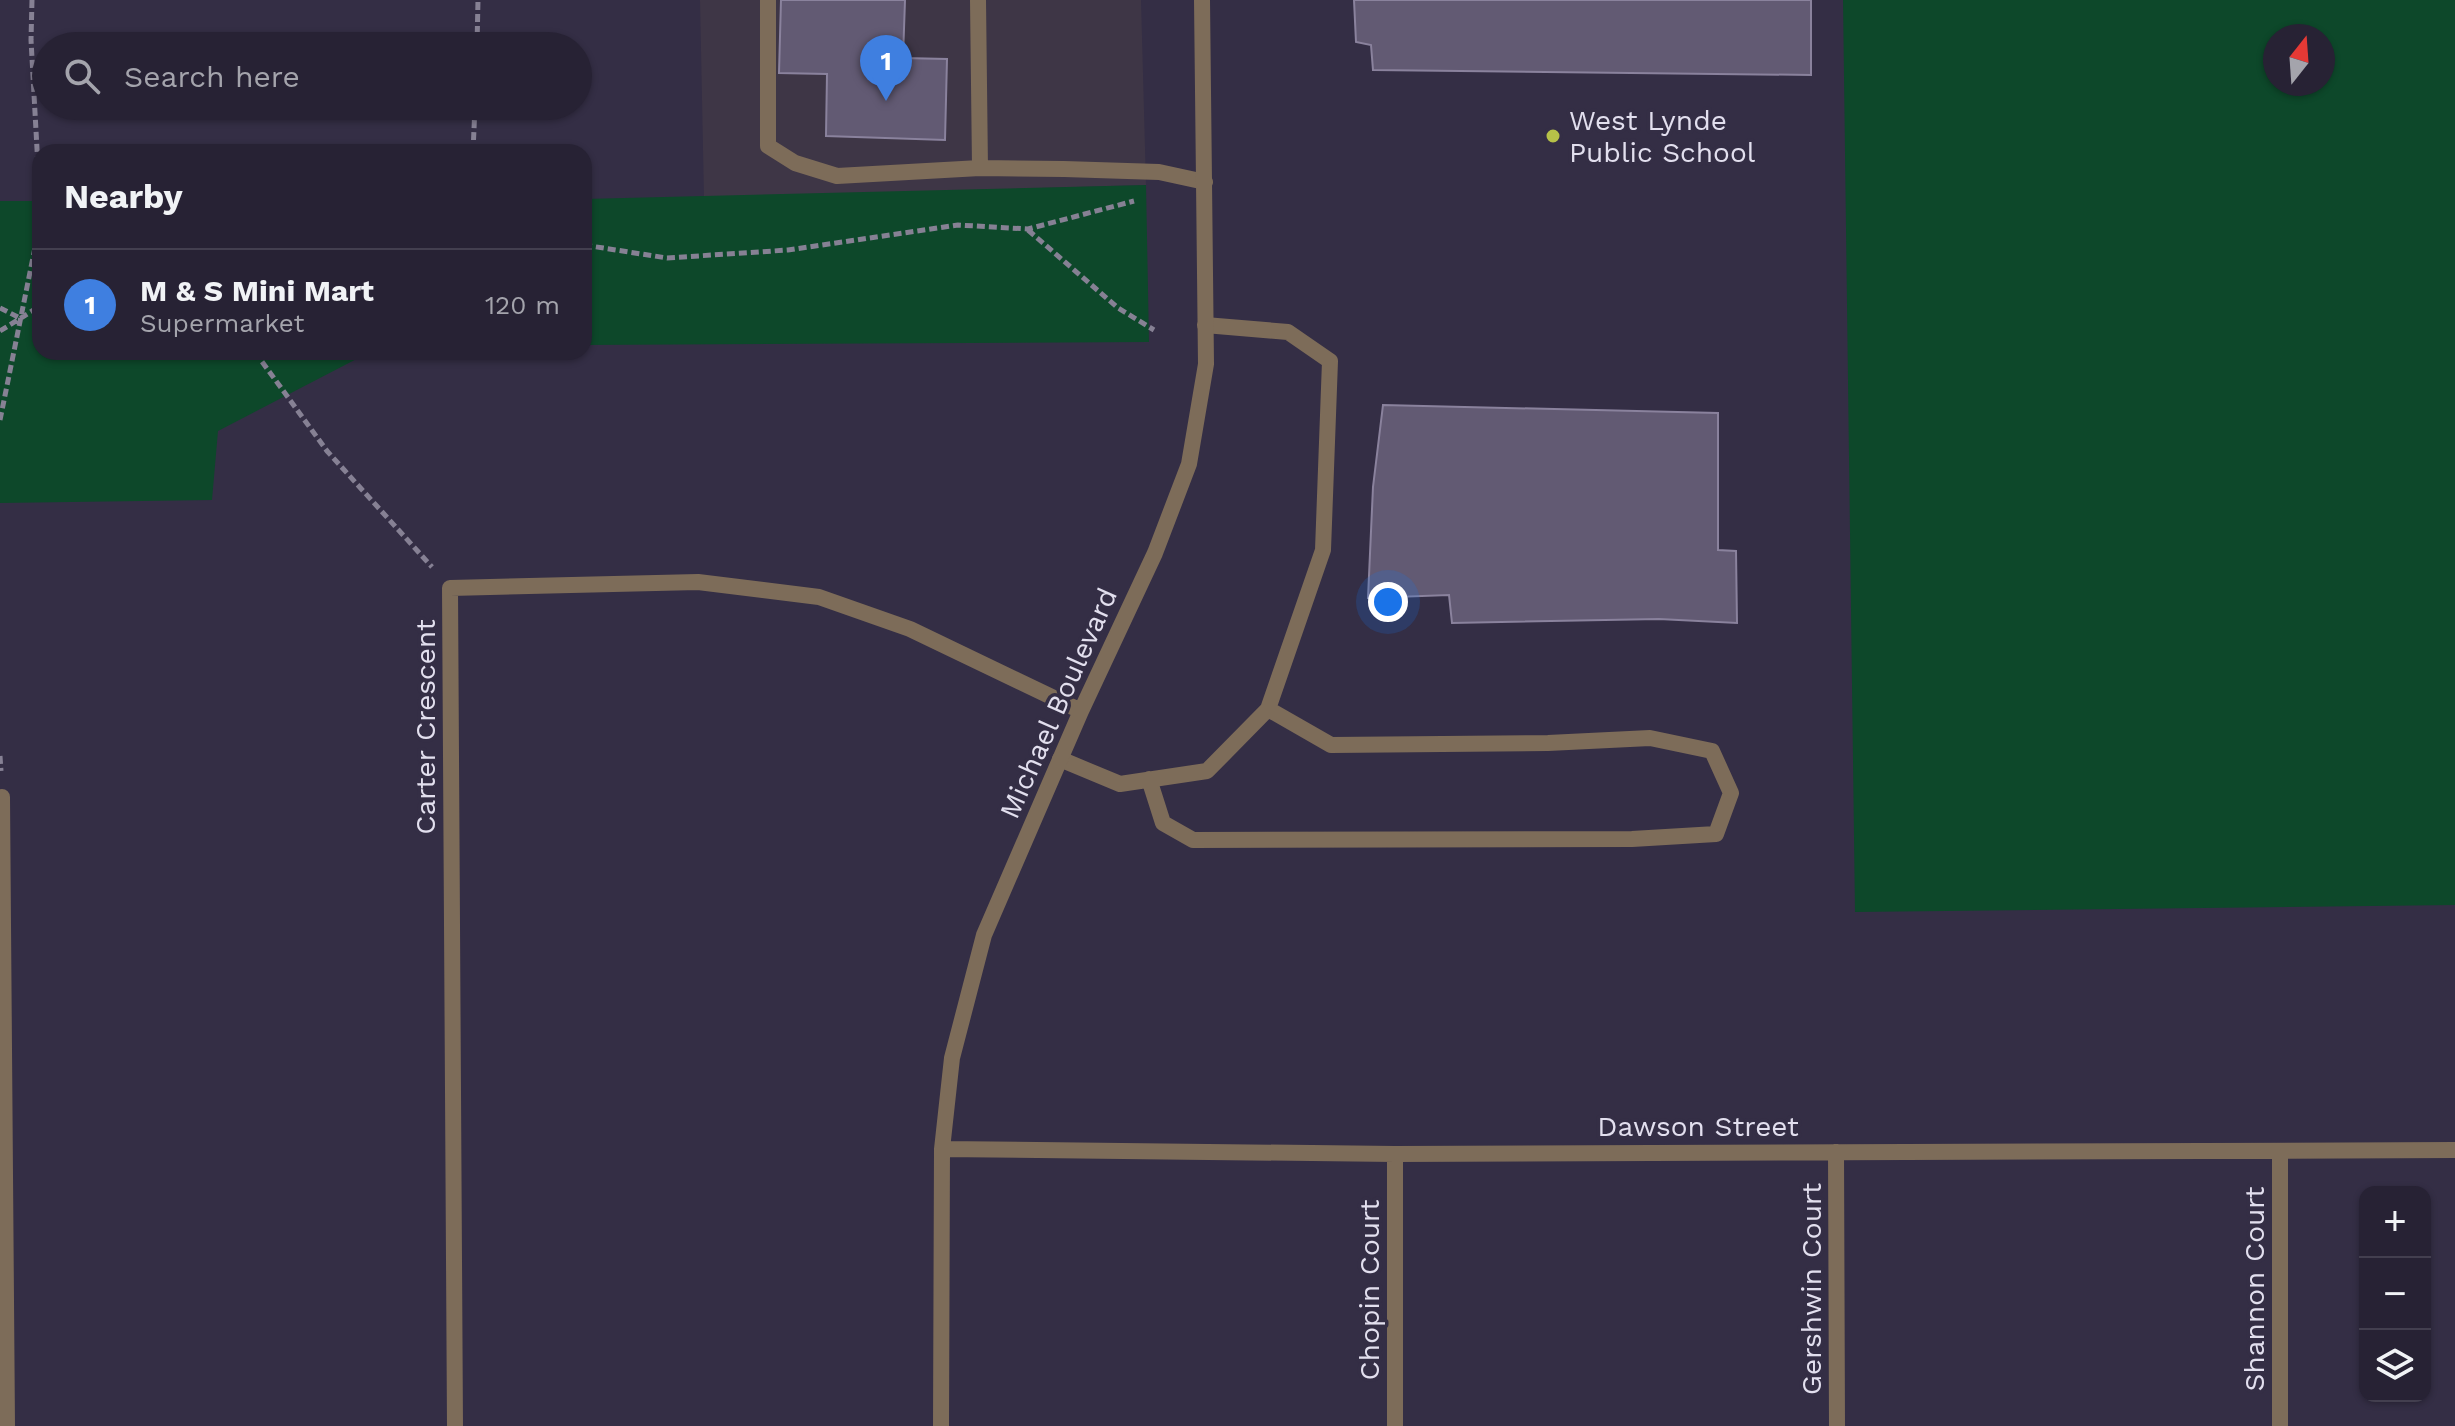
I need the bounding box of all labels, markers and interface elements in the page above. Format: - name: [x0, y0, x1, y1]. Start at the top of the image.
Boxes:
- north arrow: [2263, 24, 2335, 96]
- search box: [32, 32, 592, 120]
- pin: 1: [860, 35, 912, 101]
- icon: search: [60, 54, 104, 98]
- text: Search here: [124, 59, 300, 94]
- place label: West Lynde Public School: [1569, 104, 1756, 169]
- marker: West Lynde Public School: [1544, 127, 1562, 145]
- text: Nearby: [64, 176, 183, 216]
- text: M & S Mini Mart: [140, 273, 374, 308]
- text: 1: [84, 290, 96, 320]
- text: 120 m: [485, 290, 560, 320]
- text: Supermarket: [140, 308, 304, 338]
- your location: [1368, 582, 1408, 622]
- street label: Michael Boulevard: [993, 583, 1124, 824]
- street label: Carter Crescent: [409, 619, 442, 835]
- street label: Dawson Street: [1597, 1110, 1799, 1143]
- street label: Gershwin Court: [1795, 1183, 1828, 1395]
- street label: Shannon Court: [2238, 1186, 2271, 1392]
- map controls: [2359, 1186, 2431, 1402]
- button: +: [2359, 1186, 2431, 1258]
- street label: Chopin Court: [1353, 1199, 1386, 1380]
- button: −: [2359, 1258, 2431, 1330]
- button: layers: [2359, 1330, 2431, 1402]

